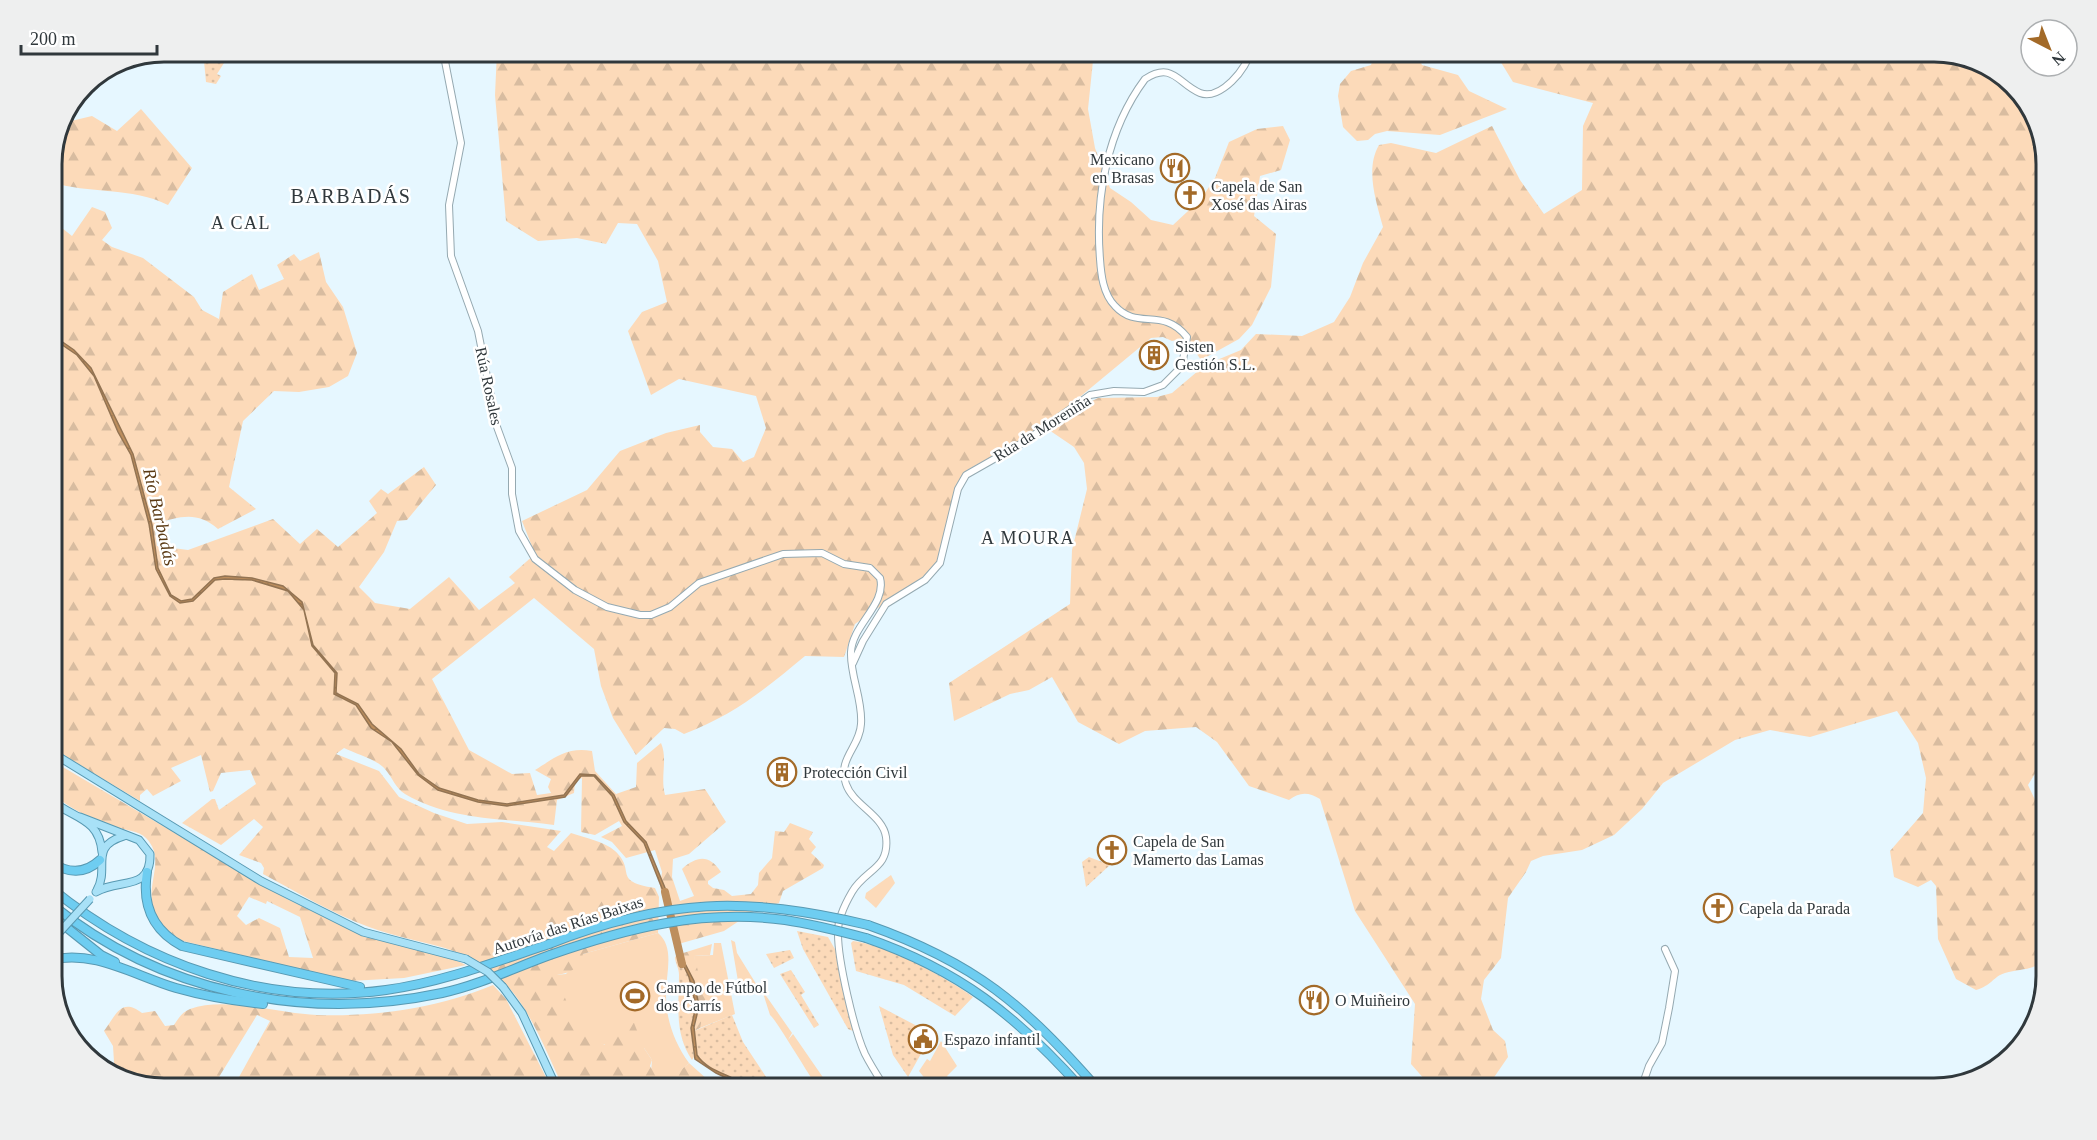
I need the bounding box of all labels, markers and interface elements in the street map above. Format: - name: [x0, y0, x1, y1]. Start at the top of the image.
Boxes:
- scale bar: [21, 18, 158, 56]
- north arrow: [2019, 18, 2079, 78]
- text: 200 m: [30, 29, 76, 49]
- text: N: [2048, 49, 2069, 69]
- place label: Mexicano en Brasas: [1090, 151, 1154, 186]
- restaurant icon: Mexicano en Brasas: [1159, 152, 1191, 184]
- place label: Capela de San Xosé das Airas: [1211, 178, 1307, 213]
- church icon: Capela de San Xosé das Airas: [1174, 179, 1206, 211]
- district label: BARBADÁS: [291, 185, 411, 207]
- district label: A CAL: [211, 213, 271, 233]
- place label: Sisten Gestión S.L.: [1175, 338, 1255, 373]
- building icon: Sisten Gestión S.L.: [1138, 339, 1170, 371]
- street label: Rúa Rosales: [472, 345, 506, 427]
- street label: Rúa da Moreniña: [990, 391, 1094, 465]
- water label: Río Barbadás: [139, 465, 181, 568]
- district label: A MOURA: [981, 528, 1075, 548]
- building icon: Protección Civil: [766, 756, 798, 788]
- place label: Protección Civil: [803, 764, 908, 781]
- place label: Capela de San Mamerto das Lamas: [1133, 833, 1264, 868]
- church icon: Capela de San Mamerto das Lamas: [1096, 834, 1128, 866]
- church icon: Capela da Parada: [1702, 892, 1734, 924]
- street label: Autovía das Rías Baixas: [491, 893, 645, 957]
- place label: Capela da Parada: [1739, 900, 1850, 918]
- place label: Campo de Fútbol dos Carrís: [656, 979, 768, 1014]
- sports icon: Campo de Fútbol dos Carrís: [619, 980, 651, 1012]
- restaurant icon: O Muiñeiro: [1298, 984, 1330, 1016]
- place label: O Muiñeiro: [1335, 992, 1410, 1009]
- public building icon: Espazo infantil: [907, 1023, 939, 1055]
- place label: Espazo infantil: [944, 1031, 1041, 1049]

